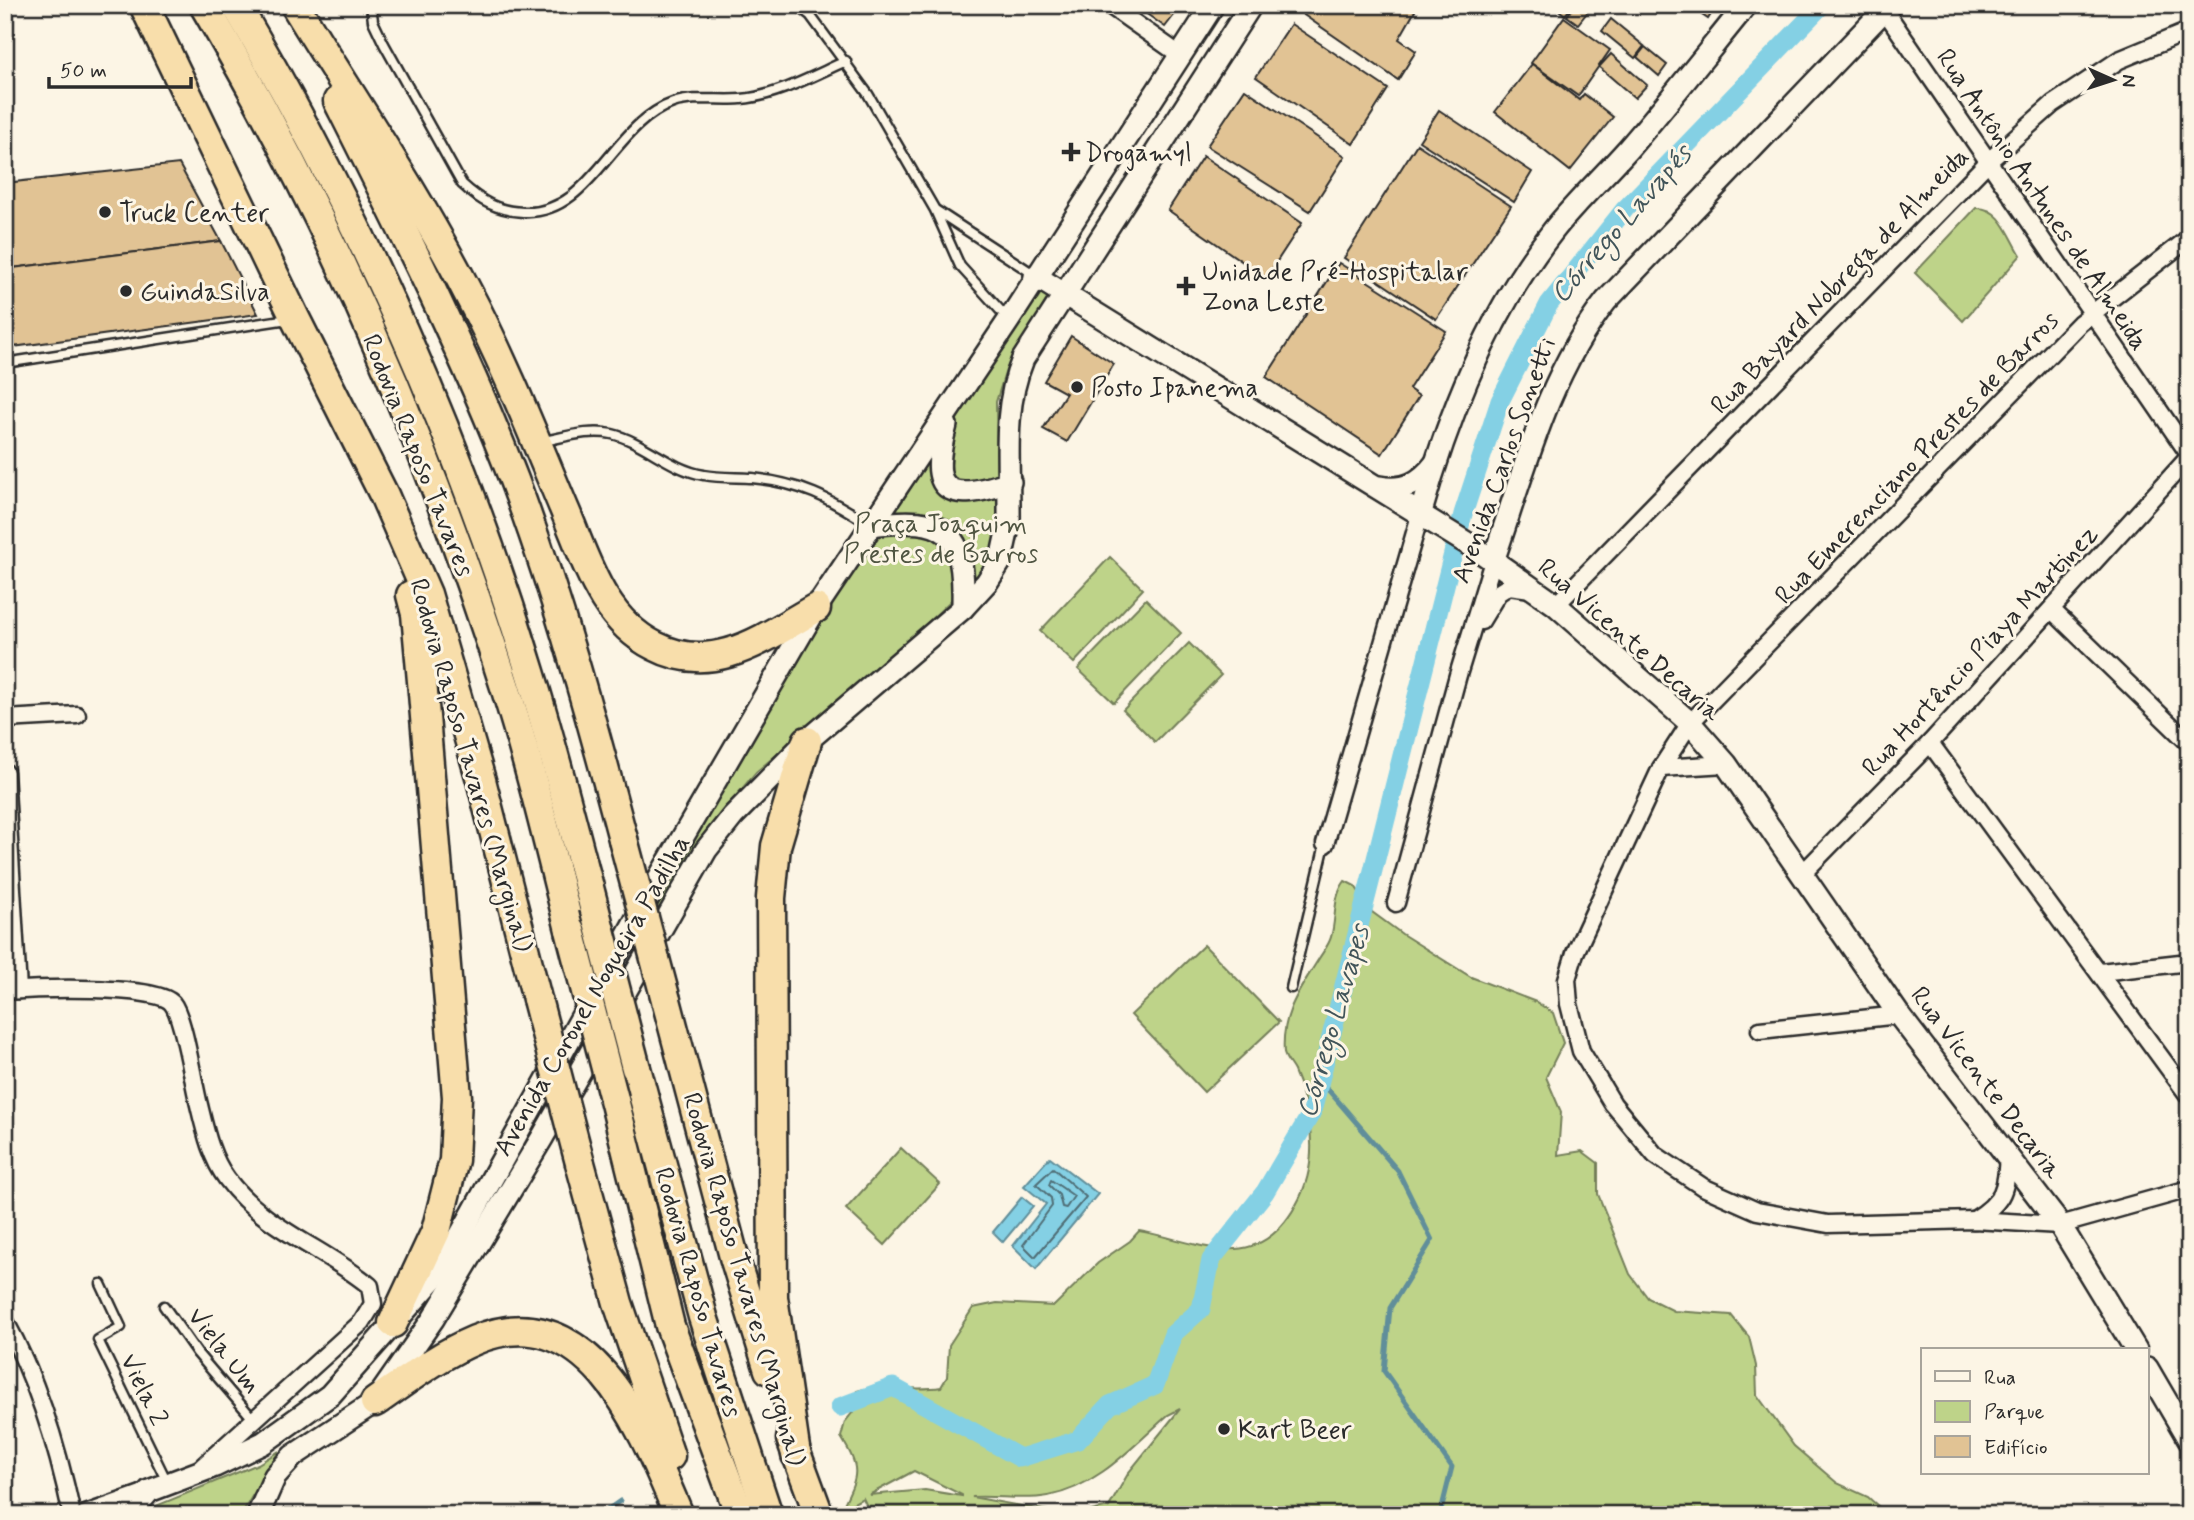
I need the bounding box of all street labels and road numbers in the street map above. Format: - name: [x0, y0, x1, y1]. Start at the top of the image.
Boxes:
- street label: Rua Antônio Antunes de Almeida: [1927, 43, 2155, 358]
- street label: Rua Bayard Nobrega de Almeida: [1704, 141, 1979, 424]
- street label: Rua Emerenciano Prestes de Barros: [1768, 304, 2067, 612]
- street label: Rodovia Raposo Tavares: [353, 330, 481, 582]
- street label: Avenida Carlos Sonetti: [1445, 333, 1565, 588]
- street label: Rua Hortêncio Piaya Martinez: [1855, 518, 2106, 784]
- street label: Rua Vicente Decaria: [1530, 551, 1728, 730]
- street label: Rodovia Raposo Tavares (Marginal): [399, 575, 540, 957]
- street label: Avenida Coronel Nogueira Padilha: [487, 829, 699, 1163]
- street label: Rua Vicente Decaria: [1902, 980, 2069, 1187]
- street label: Rodovia Raposo Tavares (Marginal): [678, 1094, 812, 1464]
- street label: Rodovia Raposo Tavares: [650, 1169, 748, 1415]
- street label: Viela Um: [179, 1301, 268, 1401]
- street label: Viela 2: [111, 1348, 175, 1432]

